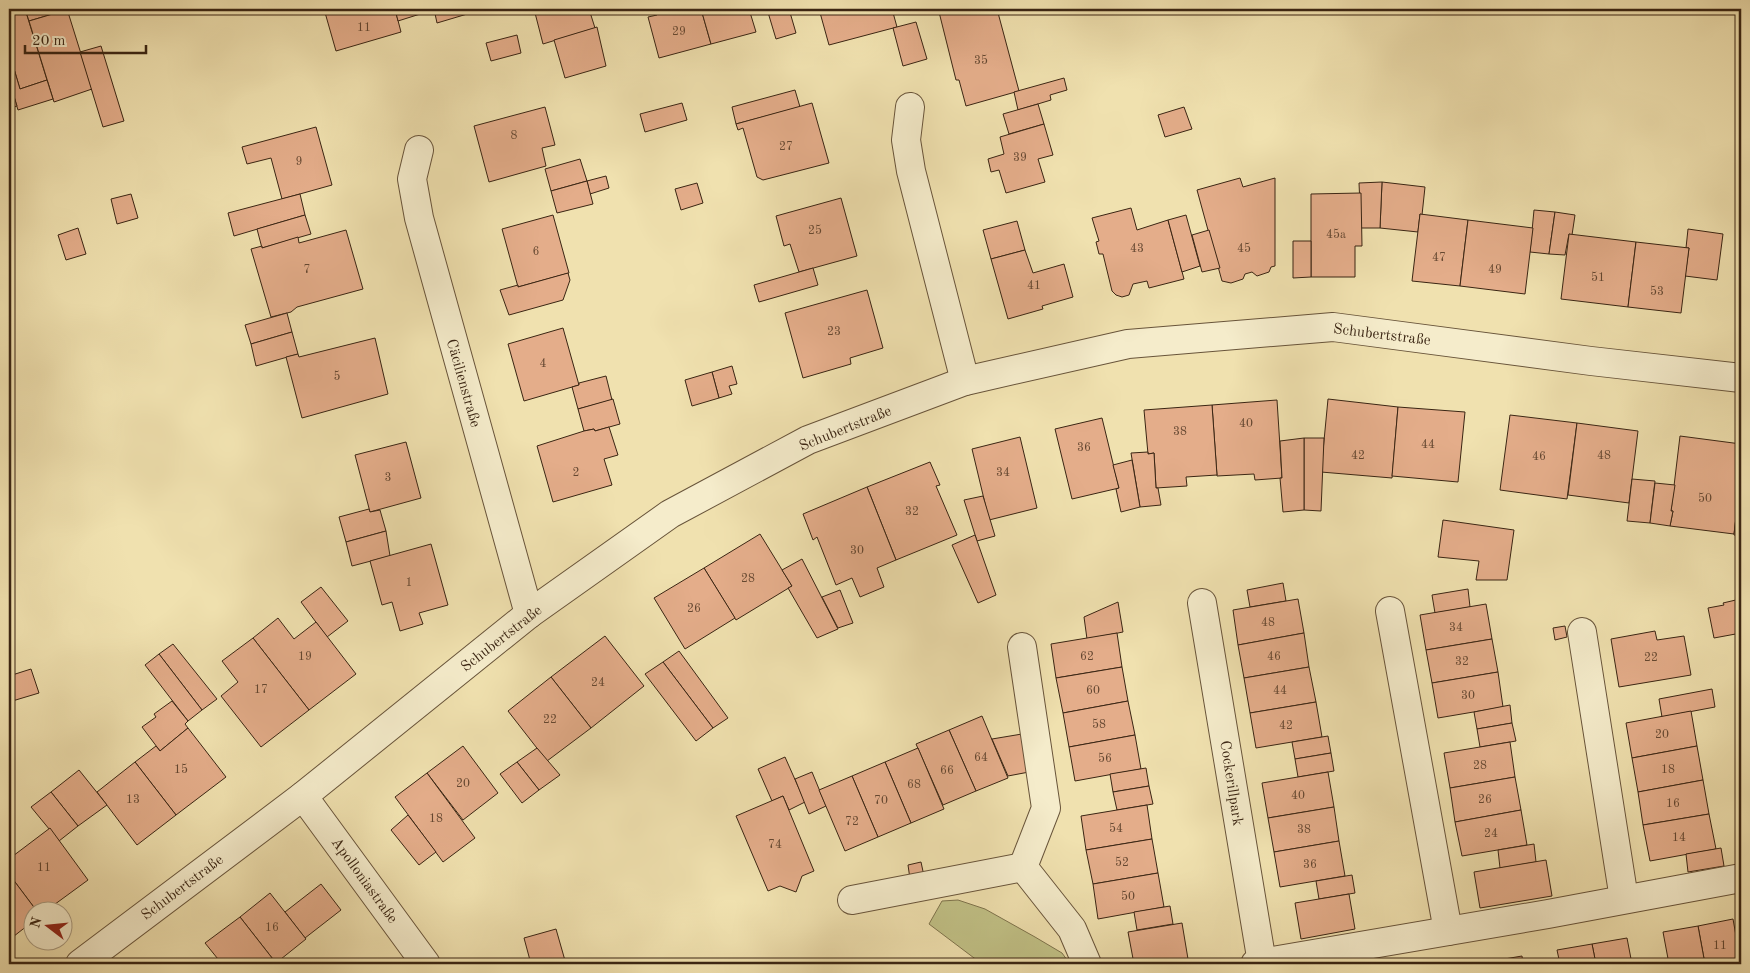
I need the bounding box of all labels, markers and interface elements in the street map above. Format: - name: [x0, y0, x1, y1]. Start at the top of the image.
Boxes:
- scale bar: [25, 22, 146, 54]
- house number: 11: [357, 22, 371, 34]
- house number: 29: [672, 26, 686, 38]
- text: 20 m: [32, 34, 66, 49]
- house number: 35: [974, 54, 988, 67]
- house number: 8: [511, 130, 518, 142]
- house number: 27: [779, 141, 793, 153]
- house number: 39: [1013, 152, 1027, 164]
- house number: 9: [296, 156, 302, 168]
- house number: 25: [808, 224, 822, 237]
- house number: 45a: [1326, 228, 1346, 241]
- house number: 45: [1237, 242, 1251, 255]
- house number: 43: [1130, 243, 1144, 255]
- house number: 6: [533, 246, 540, 258]
- house number: 47: [1432, 252, 1446, 264]
- house number: 7: [304, 264, 310, 276]
- house number: 49: [1488, 264, 1502, 276]
- house number: 51: [1591, 271, 1605, 284]
- house number: 41: [1027, 280, 1041, 292]
- house number: 53: [1650, 285, 1664, 298]
- street label: Schubertstraße: [1332, 322, 1432, 349]
- house number: 23: [827, 326, 841, 338]
- street label: Cäcilienstraße: [443, 337, 482, 429]
- house number: 4: [540, 358, 547, 370]
- house number: 5: [334, 370, 341, 383]
- street label: Schubertstraße: [797, 404, 894, 455]
- house number: 40: [1239, 418, 1253, 430]
- house number: 38: [1173, 426, 1187, 438]
- house number: 44: [1421, 439, 1435, 451]
- house number: 36: [1077, 442, 1091, 454]
- house number: 42: [1351, 450, 1365, 462]
- house number: 48: [1597, 450, 1611, 462]
- house number: 46: [1532, 451, 1546, 463]
- house number: 2: [573, 467, 579, 479]
- house number: 34: [996, 467, 1010, 479]
- house number: 3: [385, 472, 391, 484]
- house number: 50: [1698, 492, 1712, 505]
- house number: 32: [905, 506, 919, 518]
- house number: 30: [850, 545, 864, 557]
- house number: 28: [741, 573, 755, 585]
- house number: 1: [406, 577, 412, 589]
- street label: Schubertstraße: [459, 603, 545, 675]
- house number: 26: [687, 603, 701, 615]
- house number: 48: [1261, 617, 1275, 629]
- house number: 34: [1449, 622, 1463, 634]
- house number: 19: [298, 651, 312, 663]
- house number: 62: [1080, 651, 1094, 663]
- house number: 46: [1267, 651, 1281, 663]
- house number: 22: [1644, 652, 1658, 664]
- house number: 32: [1455, 656, 1469, 668]
- house number: 24: [591, 677, 605, 689]
- house number: 17: [254, 684, 268, 696]
- house number: 60: [1086, 685, 1100, 697]
- house number: 44: [1273, 685, 1287, 697]
- house number: 30: [1461, 690, 1475, 702]
- house number: 22: [543, 714, 557, 726]
- house number: 58: [1092, 718, 1106, 731]
- house number: 42: [1279, 720, 1293, 732]
- house number: 20: [1655, 729, 1669, 741]
- street label: Cockerillpark: [1216, 740, 1245, 827]
- house number: 64: [974, 752, 988, 764]
- house number: 56: [1098, 752, 1112, 765]
- house number: 28: [1473, 760, 1487, 772]
- house number: 15: [174, 763, 188, 776]
- house number: 18: [1661, 764, 1675, 776]
- house number: 66: [940, 765, 954, 777]
- house number: 20: [456, 778, 470, 790]
- house number: 68: [907, 779, 921, 791]
- house number: 40: [1291, 790, 1305, 802]
- house number: 13: [126, 794, 140, 806]
- house number: 26: [1478, 794, 1492, 806]
- house number: 70: [874, 795, 888, 807]
- house number: 16: [1666, 798, 1680, 810]
- house number: 18: [429, 813, 443, 825]
- house number: 72: [845, 816, 859, 828]
- house number: 54: [1109, 822, 1123, 835]
- house number: 38: [1297, 824, 1311, 836]
- house number: 24: [1484, 828, 1498, 840]
- house number: 14: [1672, 832, 1686, 844]
- street label: Apolloniastraße: [328, 835, 400, 927]
- house number: 74: [768, 839, 782, 851]
- street label: Schubertstraße: [139, 853, 227, 924]
- house number: 52: [1115, 856, 1129, 869]
- house number: 36: [1303, 859, 1317, 871]
- house number: 11: [37, 862, 51, 874]
- house number: 50: [1121, 890, 1135, 903]
- north arrow: [22, 900, 72, 950]
- text: N: [28, 915, 45, 930]
- house number: 16: [265, 922, 279, 934]
- house number: 11: [1713, 940, 1727, 952]

